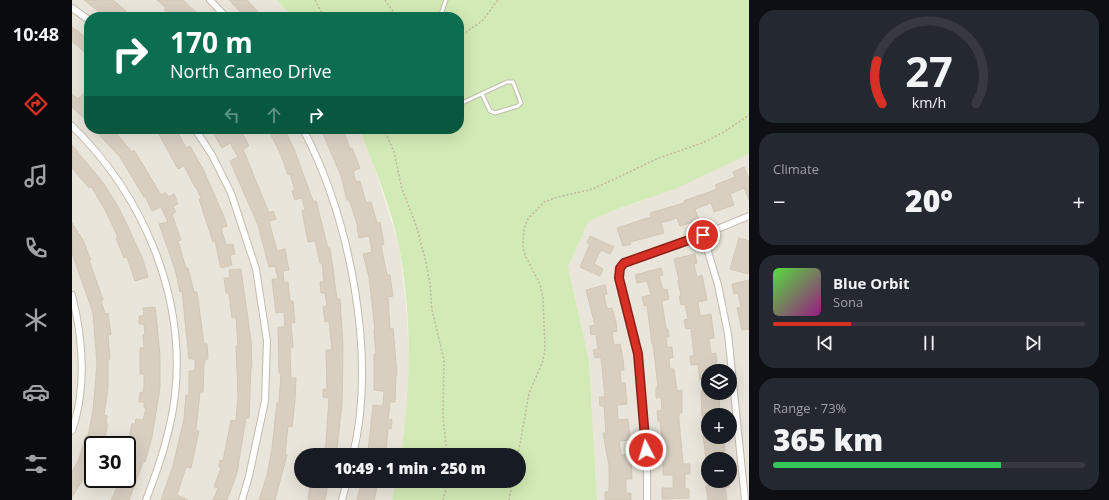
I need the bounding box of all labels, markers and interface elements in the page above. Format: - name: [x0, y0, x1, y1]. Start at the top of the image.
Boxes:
- text: 10:48: [13, 22, 59, 46]
- text: 170 m: [170, 23, 253, 61]
- icon: right: [104, 28, 156, 80]
- text: 27: [905, 43, 953, 99]
- text: North Cameo Drive: [170, 59, 332, 83]
- icon: directions: [22, 90, 50, 118]
- text: km/h: [912, 93, 946, 112]
- icon: left: [221, 104, 243, 126]
- icon: ahead: [263, 104, 285, 126]
- icon: right: [305, 104, 327, 126]
- text: Climate: [773, 160, 819, 178]
- icon: music: [22, 162, 50, 190]
- text: 20°: [905, 180, 953, 221]
- text: −: [773, 186, 786, 216]
- text: +: [1072, 186, 1085, 216]
- pin: [686, 218, 720, 252]
- icon: arrive: [692, 224, 714, 246]
- icon: phone: [22, 234, 50, 262]
- text: Blue Orbit: [833, 273, 910, 293]
- text: Sona: [833, 293, 863, 311]
- icon: climate: [22, 306, 50, 334]
- icon: previous: [814, 332, 836, 354]
- icon: pause: [918, 332, 940, 354]
- icon: next: [1022, 332, 1044, 354]
- map controls: [701, 364, 737, 488]
- button: layers: [701, 364, 737, 400]
- icon: car: [22, 378, 50, 406]
- text: Range · 73%: [773, 399, 846, 417]
- button: +: [701, 408, 737, 444]
- text: 365 km: [773, 419, 883, 460]
- position arrow: [625, 429, 667, 471]
- speed limit sign: 30: [84, 436, 136, 488]
- icon: filters: [22, 450, 50, 478]
- button: −: [701, 452, 737, 488]
- text: 10:49 · 1 min · 250 m: [334, 458, 486, 478]

